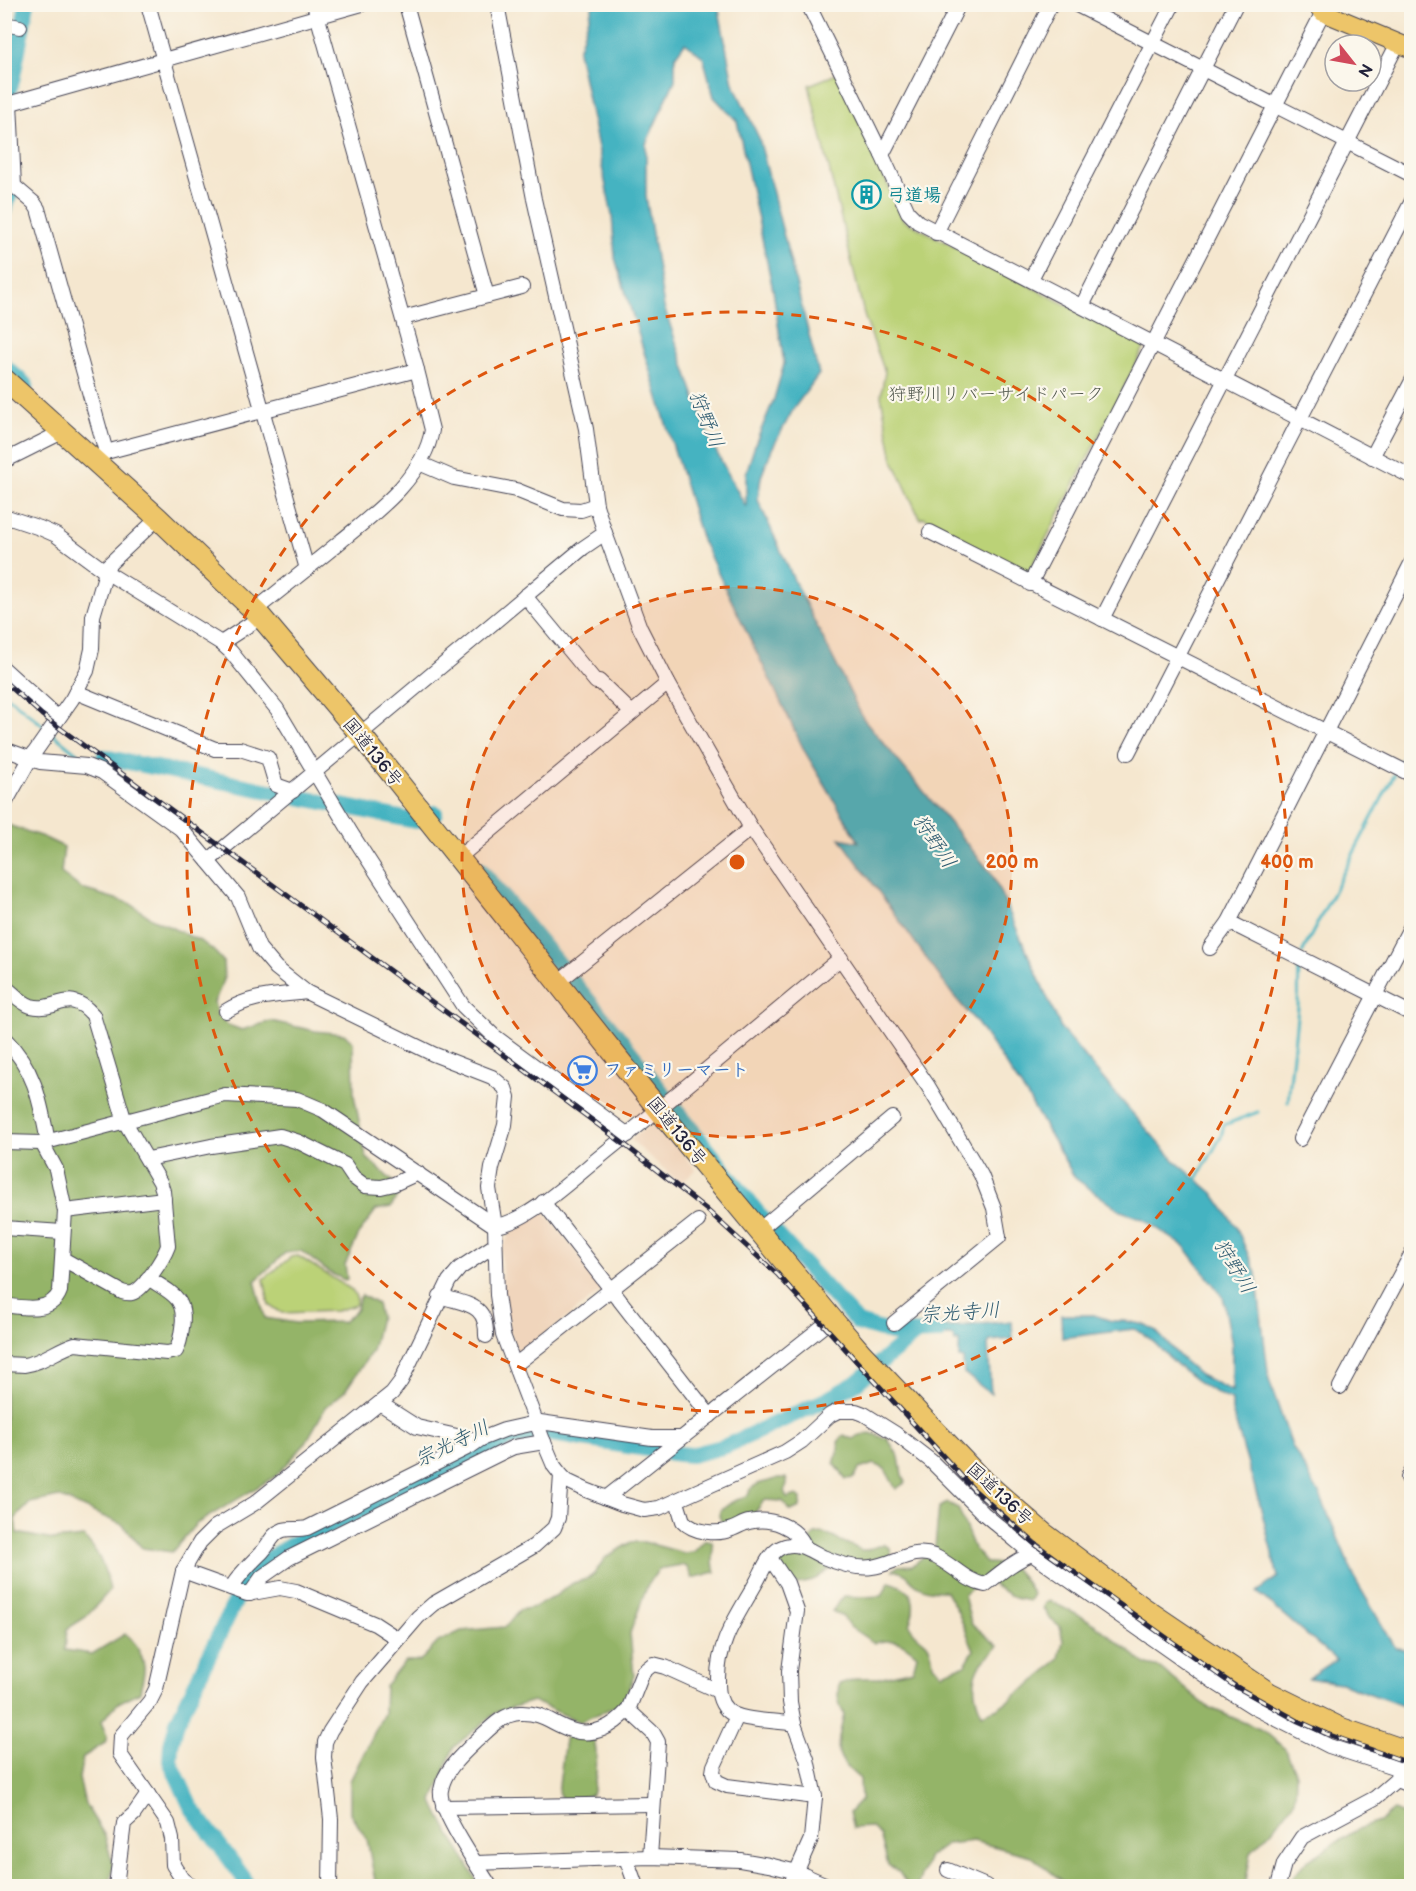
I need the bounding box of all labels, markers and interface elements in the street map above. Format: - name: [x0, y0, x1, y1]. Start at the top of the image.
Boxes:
- north arrow: [1323, 33, 1383, 93]
- text: N: [1353, 60, 1376, 80]
- building icon: 弓道場: [850, 179, 882, 211]
- place label: 弓道場: [887, 185, 941, 206]
- park label: 狩野川リバーサイドパーク: [888, 384, 1104, 405]
- water label: 狩野川: [684, 387, 728, 452]
- street label: 国道136号: [338, 713, 407, 791]
- water label: 狩野川: [907, 810, 961, 873]
- centre of rings: [727, 852, 747, 872]
- text: 200 m: [985, 852, 1039, 873]
- text: 400 m: [1260, 852, 1314, 873]
- supermarket icon: ファミリーマート: [567, 1054, 599, 1086]
- place label: ファミリーマート: [604, 1060, 749, 1081]
- street label: 国道136号: [642, 1092, 711, 1170]
- water label: 狩野川: [1208, 1235, 1260, 1298]
- water label: 宗光寺川: [919, 1298, 1001, 1328]
- water label: 宗光寺川: [411, 1416, 494, 1472]
- street label: 国道136号: [962, 1458, 1037, 1530]

